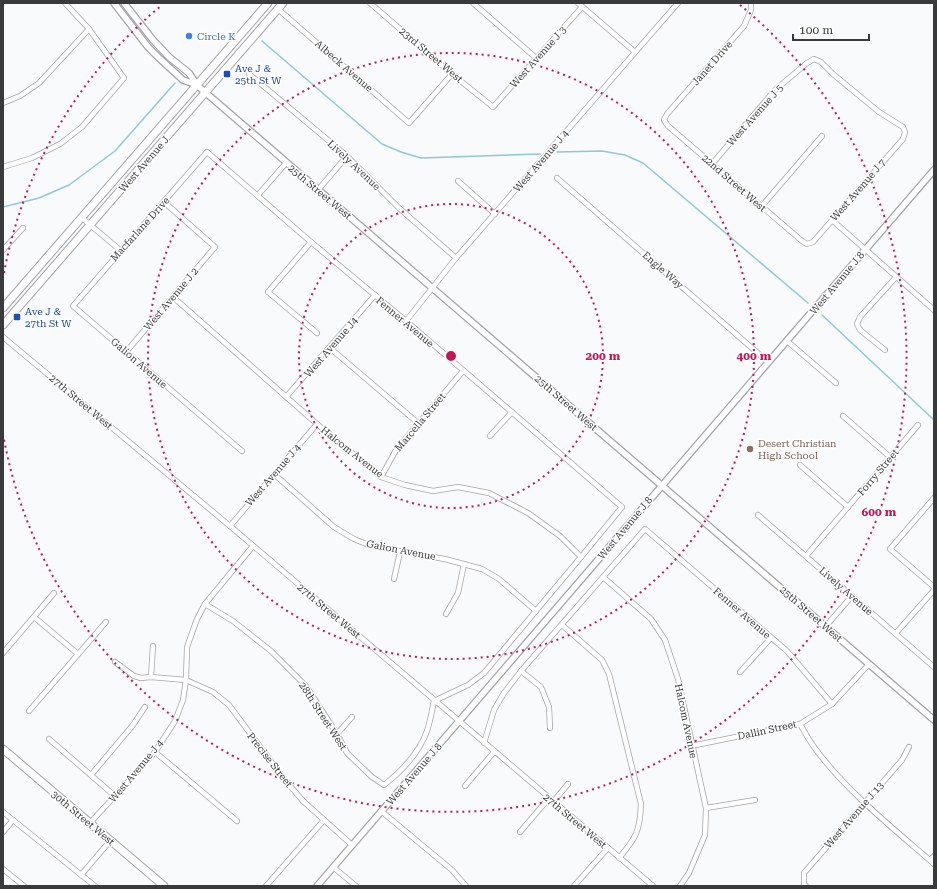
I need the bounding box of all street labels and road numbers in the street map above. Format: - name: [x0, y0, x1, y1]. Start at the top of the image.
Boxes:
- street label: West Avenue J 3: [508, 24, 569, 90]
- street label: 23rd Street West: [397, 25, 465, 85]
- street label: Albeck Avenue: [313, 38, 375, 94]
- street label: Janet Drive: [690, 38, 735, 87]
- street label: West Avenue J 5: [725, 82, 786, 148]
- street label: West Avenue J 4: [511, 128, 571, 194]
- street label: West Avenue J: [117, 134, 171, 194]
- street label: Lively Avenue: [325, 138, 383, 192]
- street label: 22nd Street West: [700, 152, 769, 214]
- street label: West Avenue J 7: [828, 157, 888, 223]
- street label: 25th Street West: [286, 162, 354, 222]
- street label: Macfarlane Drive: [108, 194, 172, 263]
- street label: Engle Way: [640, 249, 686, 291]
- street label: West Avenue J 8: [808, 249, 867, 317]
- street label: West Avenue J 2: [142, 265, 201, 333]
- street label: Fenner Avenue: [374, 295, 436, 350]
- street label: West Avenue J4: [302, 314, 360, 379]
- street label: Galion Avenue: [109, 336, 170, 391]
- street label: 27th Street West: [47, 372, 115, 432]
- street label: 25th Street West: [533, 373, 600, 433]
- street label: Marcella Street: [392, 390, 448, 453]
- street label: Halcom Avenue: [319, 424, 386, 480]
- street label: West Avenue J 4: [243, 442, 303, 508]
- street label: Forry Street: [855, 446, 901, 497]
- street label: West Avenue J 8: [596, 494, 655, 562]
- street label: Galion Avenue: [365, 538, 437, 562]
- street label: Lively Avenue: [817, 565, 876, 618]
- street label: 27th Street West: [295, 581, 363, 641]
- street label: 25th Street West: [778, 584, 845, 644]
- street label: Fenner Avenue: [711, 585, 773, 641]
- street label: 28th Street West: [297, 680, 349, 752]
- street label: Halcom Avenue: [673, 683, 699, 760]
- street label: Dallin Street: [736, 718, 798, 742]
- street label: Precise Street: [245, 731, 295, 790]
- street label: West Avenue J 4: [107, 737, 166, 805]
- street label: West Avenue J 8: [384, 741, 444, 807]
- street label: West Avenue J 13: [822, 779, 886, 850]
- street label: 30th Street West: [49, 788, 117, 848]
- street label: 27th Street West: [541, 791, 609, 851]

